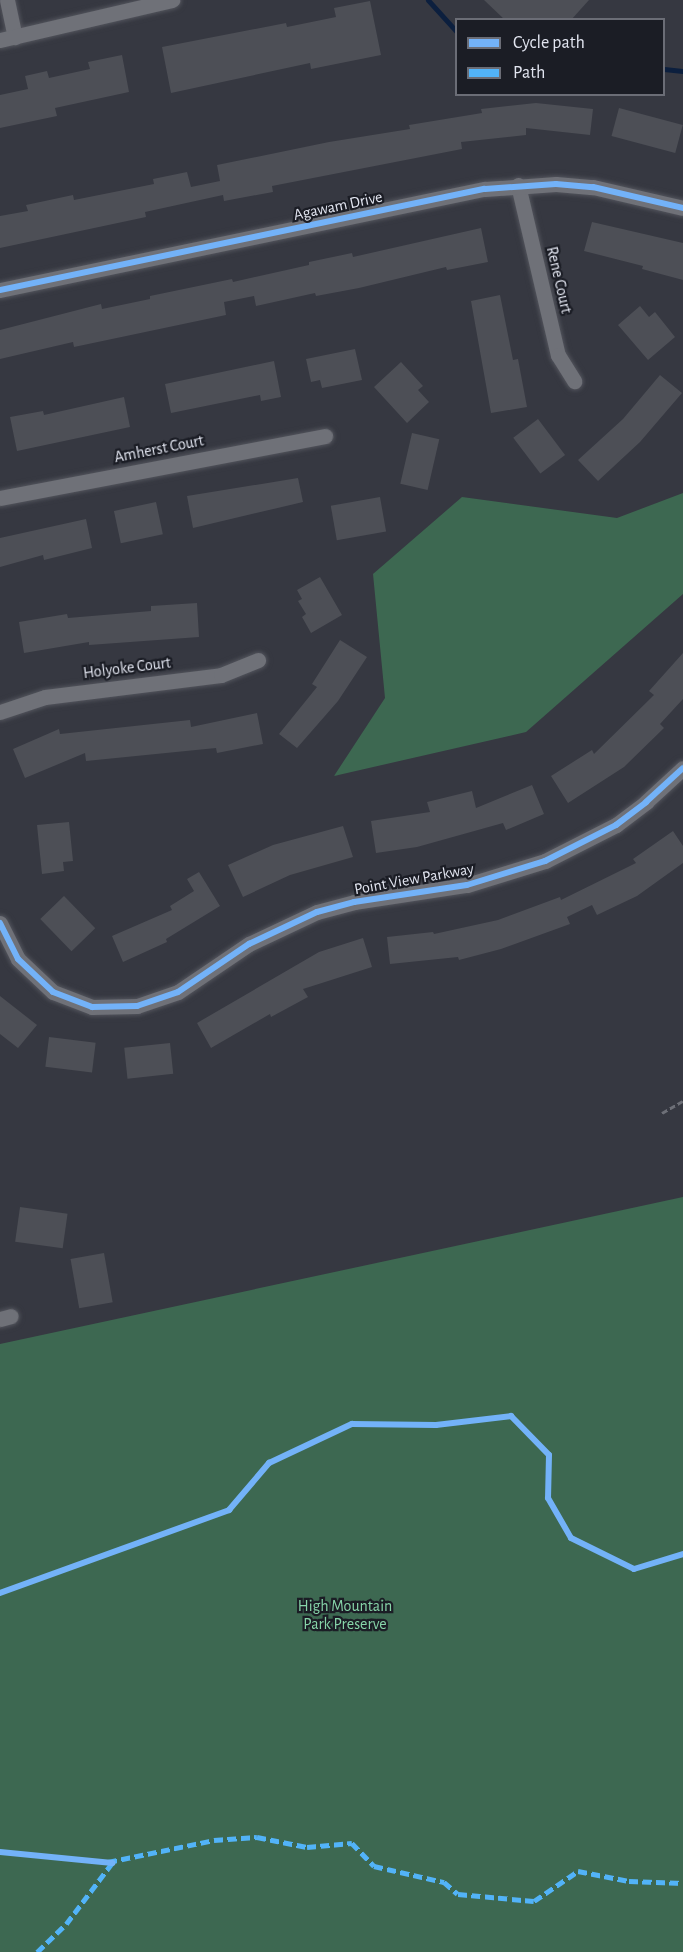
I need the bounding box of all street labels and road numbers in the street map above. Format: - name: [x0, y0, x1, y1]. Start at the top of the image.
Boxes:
- street label: Agawam Drive: [292, 187, 384, 225]
- street label: Rene Court: [542, 245, 576, 315]
- street label: Amherst Court: [113, 431, 205, 467]
- street label: Holyoke Court: [82, 653, 172, 683]
- street label: Point View Parkway: [353, 859, 475, 899]

